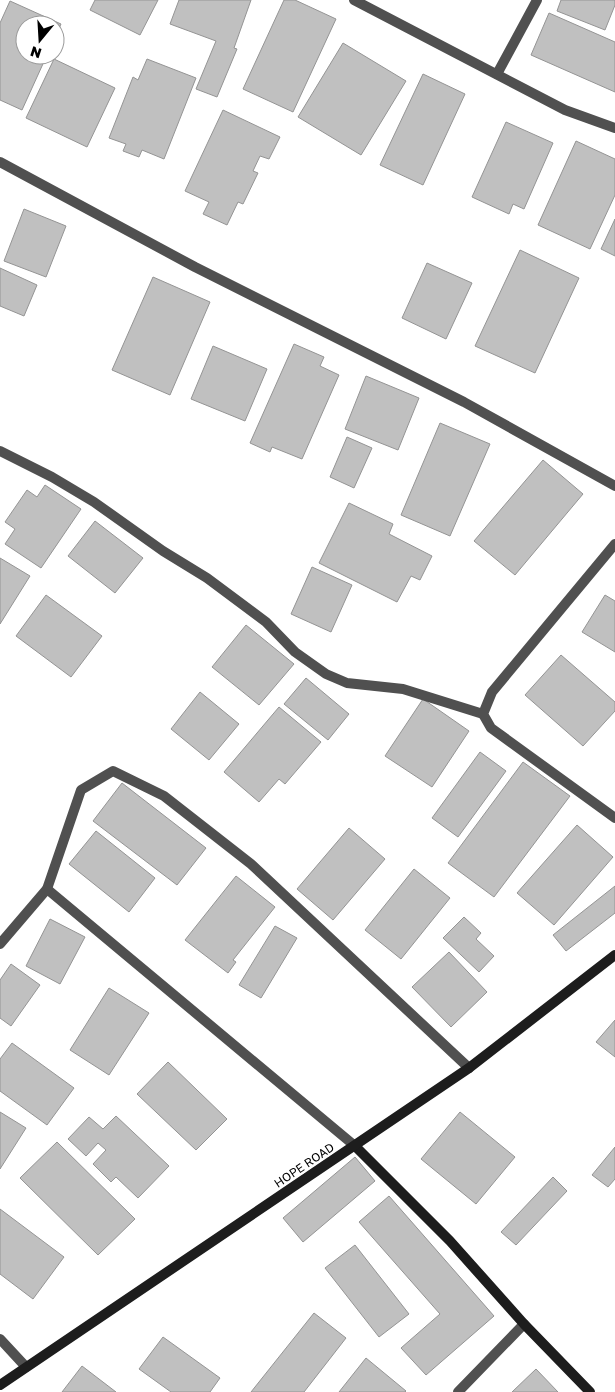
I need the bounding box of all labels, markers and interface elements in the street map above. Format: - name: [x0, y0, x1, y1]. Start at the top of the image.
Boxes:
- north arrow: [15, 15, 65, 65]
- text: N: [28, 43, 44, 63]
- street label: HOPE ROAD: [271, 1139, 337, 1191]

